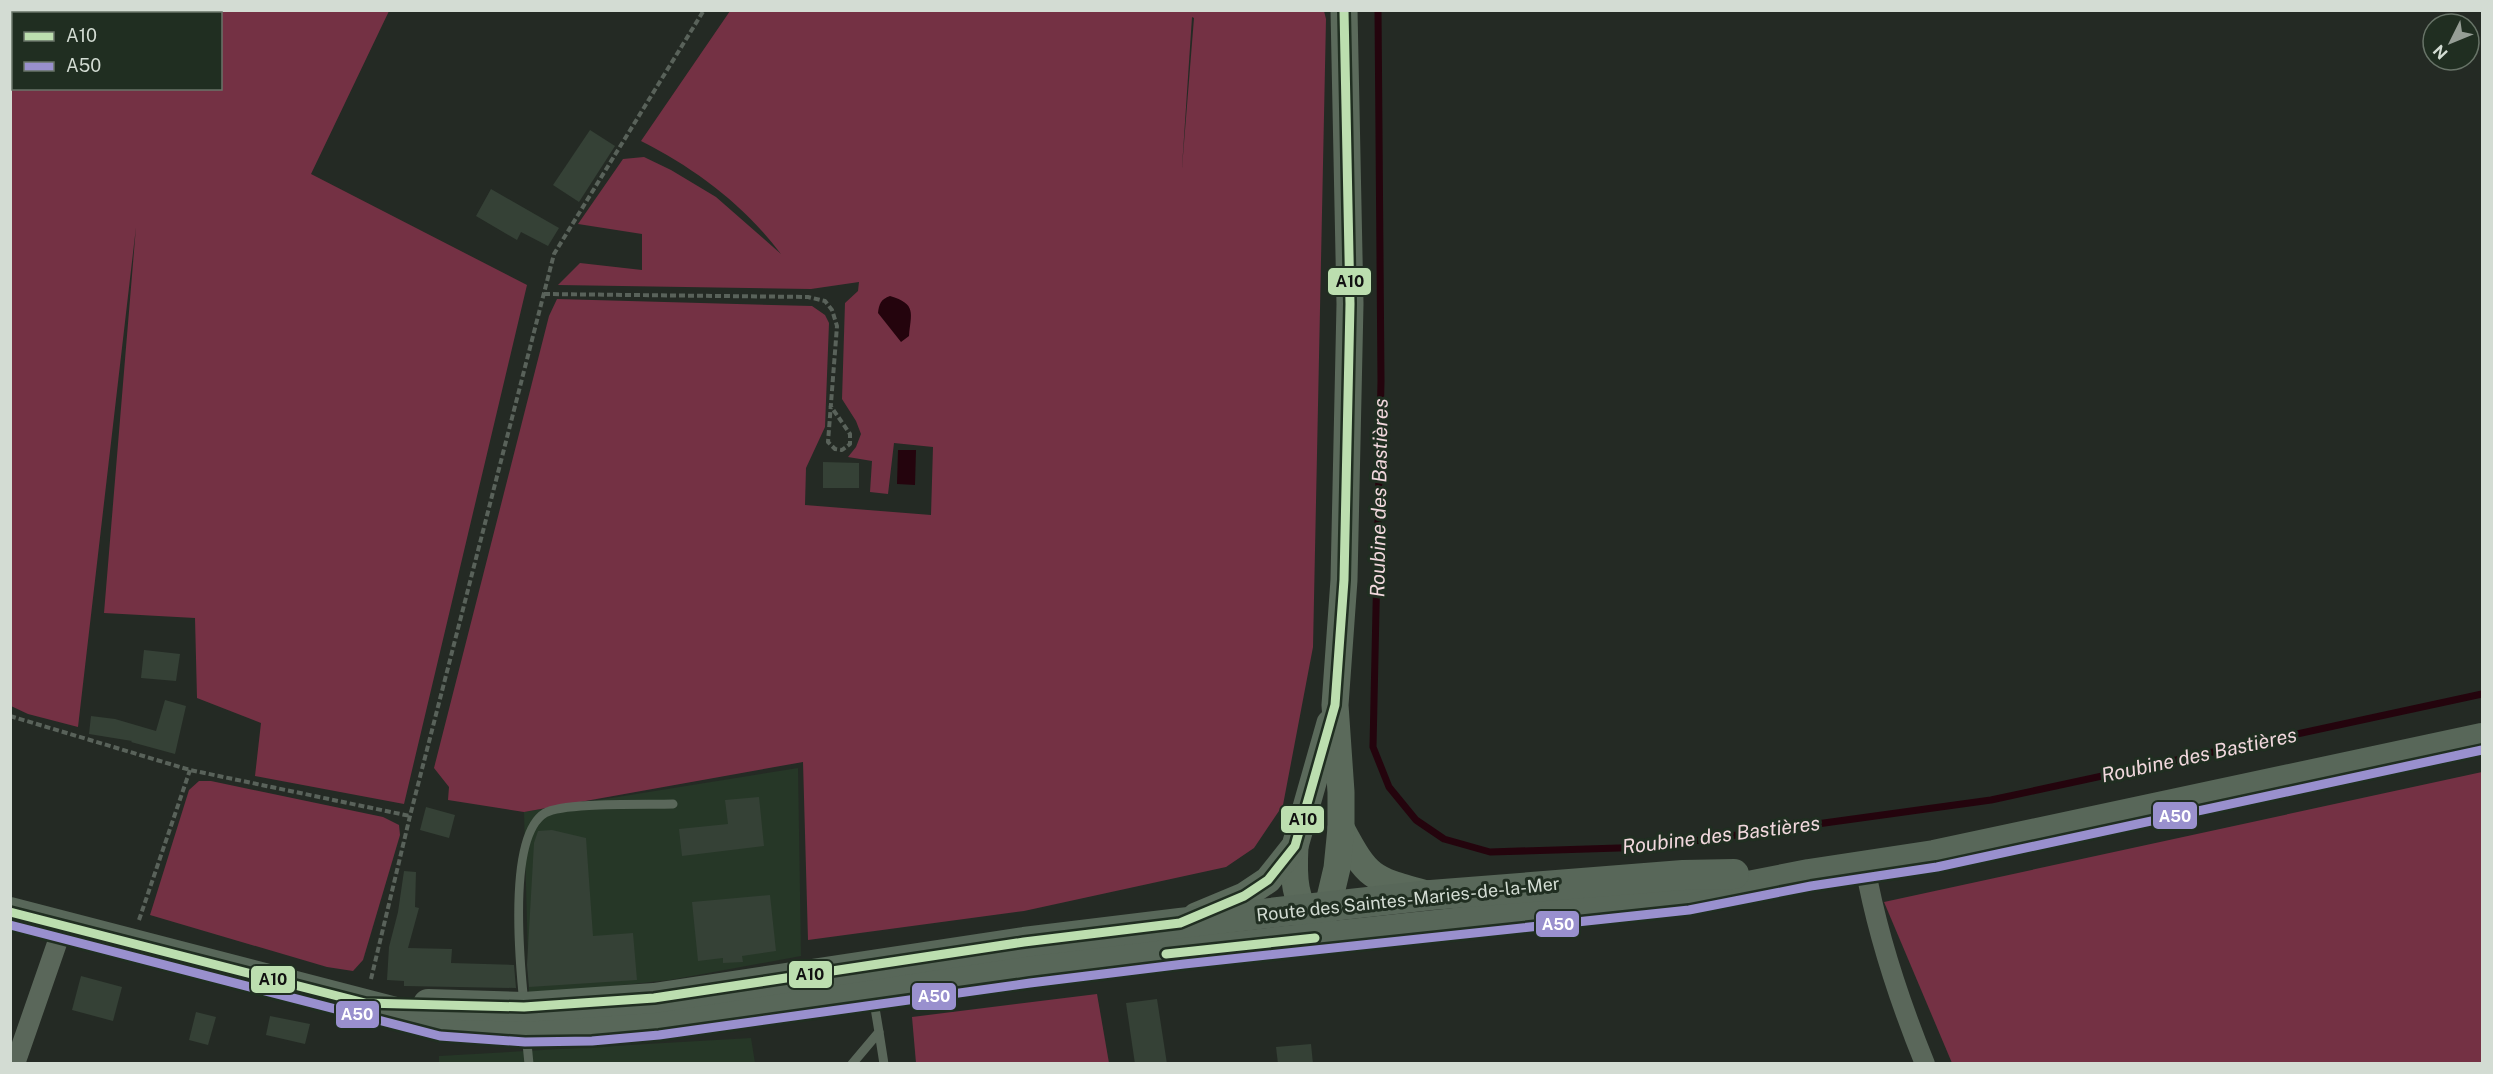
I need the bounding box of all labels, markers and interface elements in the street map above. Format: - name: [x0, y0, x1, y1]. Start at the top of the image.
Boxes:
- legend: [12, 12, 222, 90]
- north arrow: [2421, 12, 2481, 72]
- text: A10: [66, 25, 97, 46]
- text: N: [2429, 41, 2452, 63]
- text: A50: [66, 55, 101, 76]
- line badge: A10: [1327, 267, 1372, 296]
- text: A10: [1336, 272, 1364, 291]
- water label: Roubine des Bastières: [1365, 398, 1393, 598]
- water label: Roubine des Bastières: [2099, 723, 2299, 787]
- line badge: A50: [2152, 801, 2198, 830]
- line badge: A10: [1280, 805, 1325, 834]
- text: A50: [2159, 807, 2191, 826]
- text: A10: [1289, 810, 1317, 829]
- water label: Roubine des Bastières: [1621, 811, 1821, 859]
- street label: Route des Saintes-Maries-de-la-Mer: [1255, 873, 1561, 925]
- line badge: A50: [1535, 910, 1580, 938]
- text: A50: [1542, 915, 1574, 934]
- line badge: A10: [788, 960, 833, 989]
- line badge: A10: [250, 965, 296, 994]
- text: A10: [796, 965, 824, 984]
- text: A10: [259, 970, 287, 989]
- line badge: A50: [911, 982, 957, 1011]
- text: A50: [918, 987, 950, 1006]
- line badge: A50: [335, 1000, 380, 1029]
- text: A50: [341, 1005, 373, 1024]

